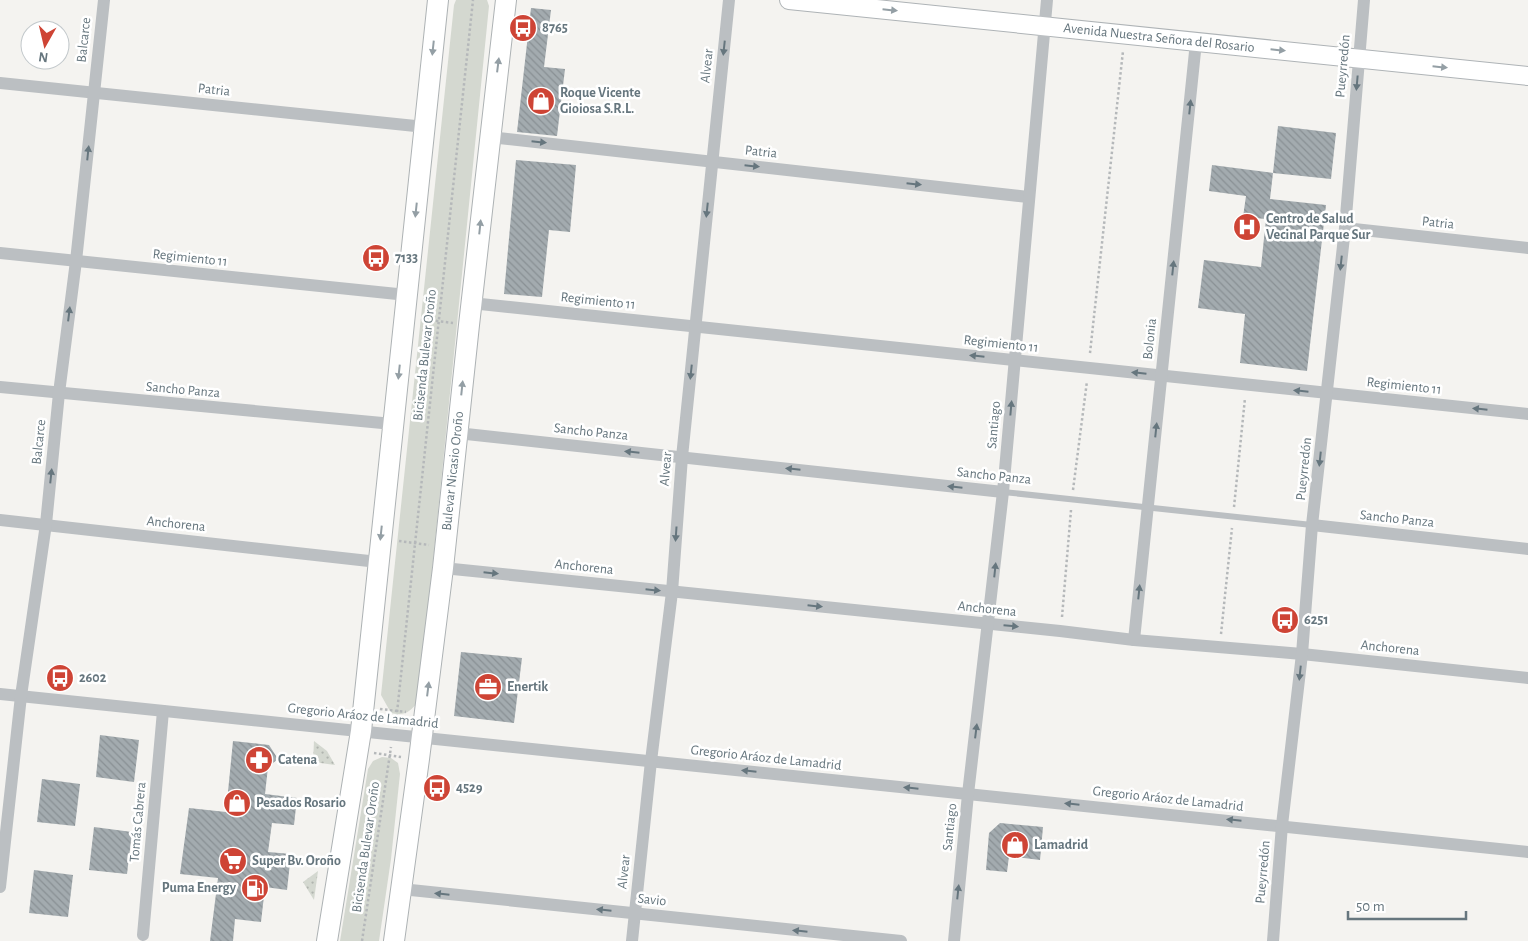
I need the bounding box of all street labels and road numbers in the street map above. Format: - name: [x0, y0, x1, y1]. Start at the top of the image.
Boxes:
- street label: Balcarce: [75, 17, 93, 63]
- street label: Avenida Nuestra Señora del Rosario: [1063, 21, 1255, 55]
- street label: Pueyrredón: [1333, 34, 1353, 98]
- street label: Alvear: [698, 48, 716, 84]
- street label: Patria: [197, 81, 231, 99]
- street label: Patria: [744, 143, 778, 161]
- street label: Patria: [1421, 214, 1455, 232]
- street label: Regimiento 11: [152, 247, 228, 269]
- street label: Bicisenda Bulevar Oroño: [411, 288, 439, 421]
- street label: Regimiento 11: [560, 290, 636, 312]
- street label: Bolonia: [1141, 317, 1159, 360]
- street label: Regimiento 11: [963, 333, 1039, 355]
- street label: Regimiento 11: [1366, 375, 1442, 397]
- street label: Sancho Panza: [145, 380, 221, 400]
- street label: Santiago: [985, 400, 1003, 449]
- street label: Bulevar Nicasio Oroño: [440, 410, 466, 531]
- street label: Balcarce: [30, 419, 48, 465]
- street label: Sancho Panza: [553, 421, 629, 443]
- street label: Pueyrredón: [1294, 437, 1314, 501]
- street label: Alvear: [658, 451, 675, 487]
- street label: Sancho Panza: [956, 465, 1032, 487]
- street label: Sancho Panza: [1359, 508, 1435, 530]
- street label: Anchorena: [146, 514, 207, 534]
- street label: Anchorena: [554, 557, 615, 577]
- street label: Anchorena: [957, 599, 1018, 619]
- street label: Anchorena: [1360, 638, 1421, 658]
- street label: Gregorio Aráoz de Lamadrid: [287, 701, 439, 731]
- street label: Gregorio Aráoz de Lamadrid: [690, 743, 842, 773]
- street label: Bicisenda Bulevar Oroño: [350, 780, 382, 913]
- street label: Tomás Cabrera: [128, 781, 149, 863]
- street label: Gregorio Aráoz de Lamadrid: [1092, 784, 1244, 814]
- street label: Santiago: [941, 802, 959, 852]
- street label: Pueyrredón: [1253, 840, 1273, 904]
- street label: Alvear: [615, 854, 633, 890]
- street label: Savio: [637, 892, 667, 908]

